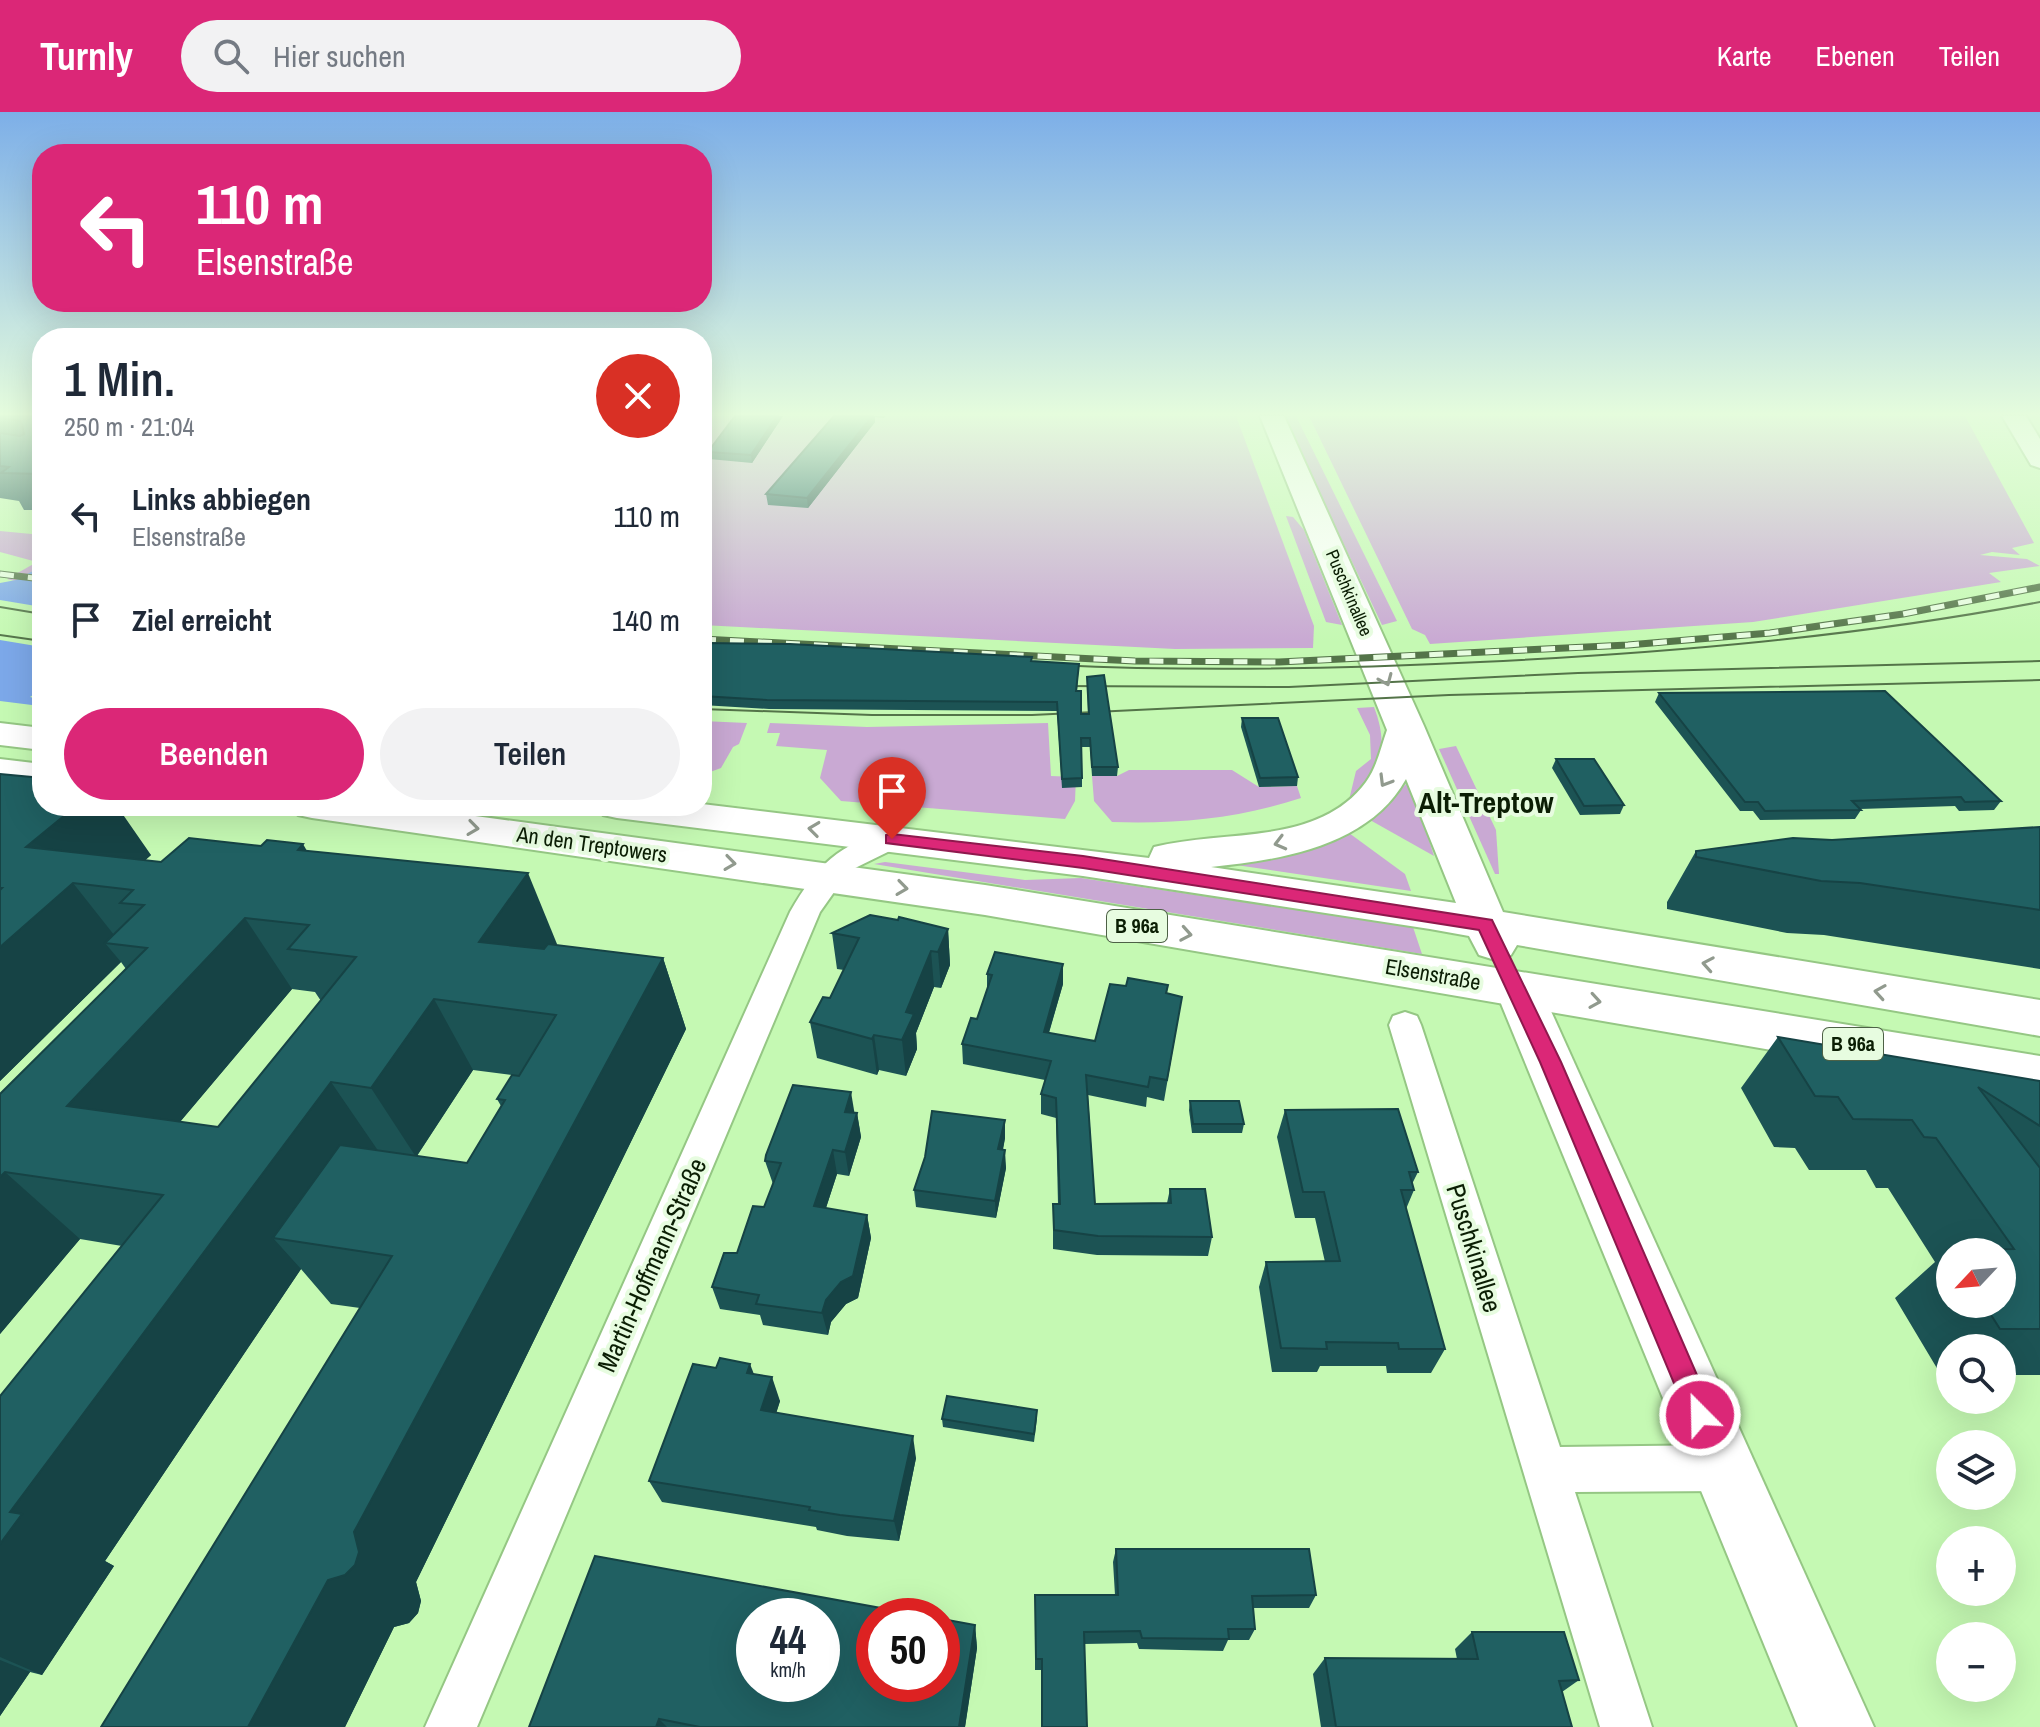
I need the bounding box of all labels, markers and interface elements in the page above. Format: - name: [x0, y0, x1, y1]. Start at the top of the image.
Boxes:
- search box: [181, 20, 741, 92]
- text: Turnly: [40, 31, 133, 82]
- icon: search: [209, 34, 253, 78]
- text: Hier suchen: [273, 36, 406, 76]
- text: Karte: [1717, 37, 1772, 75]
- text: Ebenen: [1816, 37, 1895, 75]
- text: Teilen: [1939, 37, 2000, 75]
- text: 110 m: [196, 166, 324, 241]
- icon: left: [64, 176, 168, 280]
- text: Elsenstraße: [196, 238, 354, 286]
- text: 1 Min.: [64, 346, 175, 411]
- button: close: [596, 354, 680, 438]
- text: 250 m · 21:04: [64, 409, 194, 444]
- text: Links abbiegen: [132, 479, 311, 519]
- icon: left: [64, 494, 108, 538]
- text: 110 m: [613, 496, 680, 536]
- text: Elsenstraße: [132, 519, 246, 554]
- street label: Puschkinallee: [1320, 546, 1379, 640]
- icon: arrive: [64, 598, 108, 642]
- text: Ziel erreicht: [132, 600, 271, 640]
- text: 140 m: [612, 600, 680, 640]
- one-way arrow: [1376, 671, 1392, 686]
- button: Beenden: [64, 708, 364, 800]
- button: Teilen: [380, 708, 680, 800]
- pin: [858, 757, 926, 839]
- icon: arrive: [870, 769, 914, 813]
- one-way arrow: [1380, 772, 1395, 787]
- district label: Alt-Treptow: [1418, 782, 1555, 822]
- street label: An den Treptowers: [514, 818, 669, 869]
- one-way arrow: [466, 819, 480, 836]
- one-way arrow: [807, 821, 821, 838]
- one-way arrow: [1273, 834, 1287, 851]
- one-way arrow: [724, 855, 737, 872]
- one-way arrow: [895, 879, 909, 896]
- road number: B 96a: [1107, 910, 1167, 942]
- one-way arrow: [1180, 925, 1193, 942]
- street label: Elsenstraße: [1383, 951, 1483, 997]
- one-way arrow: [1701, 957, 1715, 974]
- one-way arrow: [1873, 985, 1887, 1002]
- one-way arrow: [1588, 992, 1601, 1009]
- road number: B 96a: [1823, 1028, 1883, 1060]
- street label: Martin-Hoffmann-Straße: [589, 1152, 714, 1377]
- street label: Puschkinallee: [1438, 1179, 1511, 1316]
- north arrow: [1936, 1238, 2016, 1318]
- map controls: [1936, 1238, 2016, 1702]
- button: search: [1936, 1334, 2016, 1414]
- position arrow: [1658, 1373, 1742, 1457]
- button: layers: [1936, 1430, 2016, 1510]
- button: +: [1936, 1526, 2016, 1606]
- speed limit sign: 50: [856, 1598, 960, 1702]
- text: 44: [770, 1613, 806, 1666]
- button: −: [1936, 1622, 2016, 1702]
- text: km/h: [770, 1656, 806, 1683]

